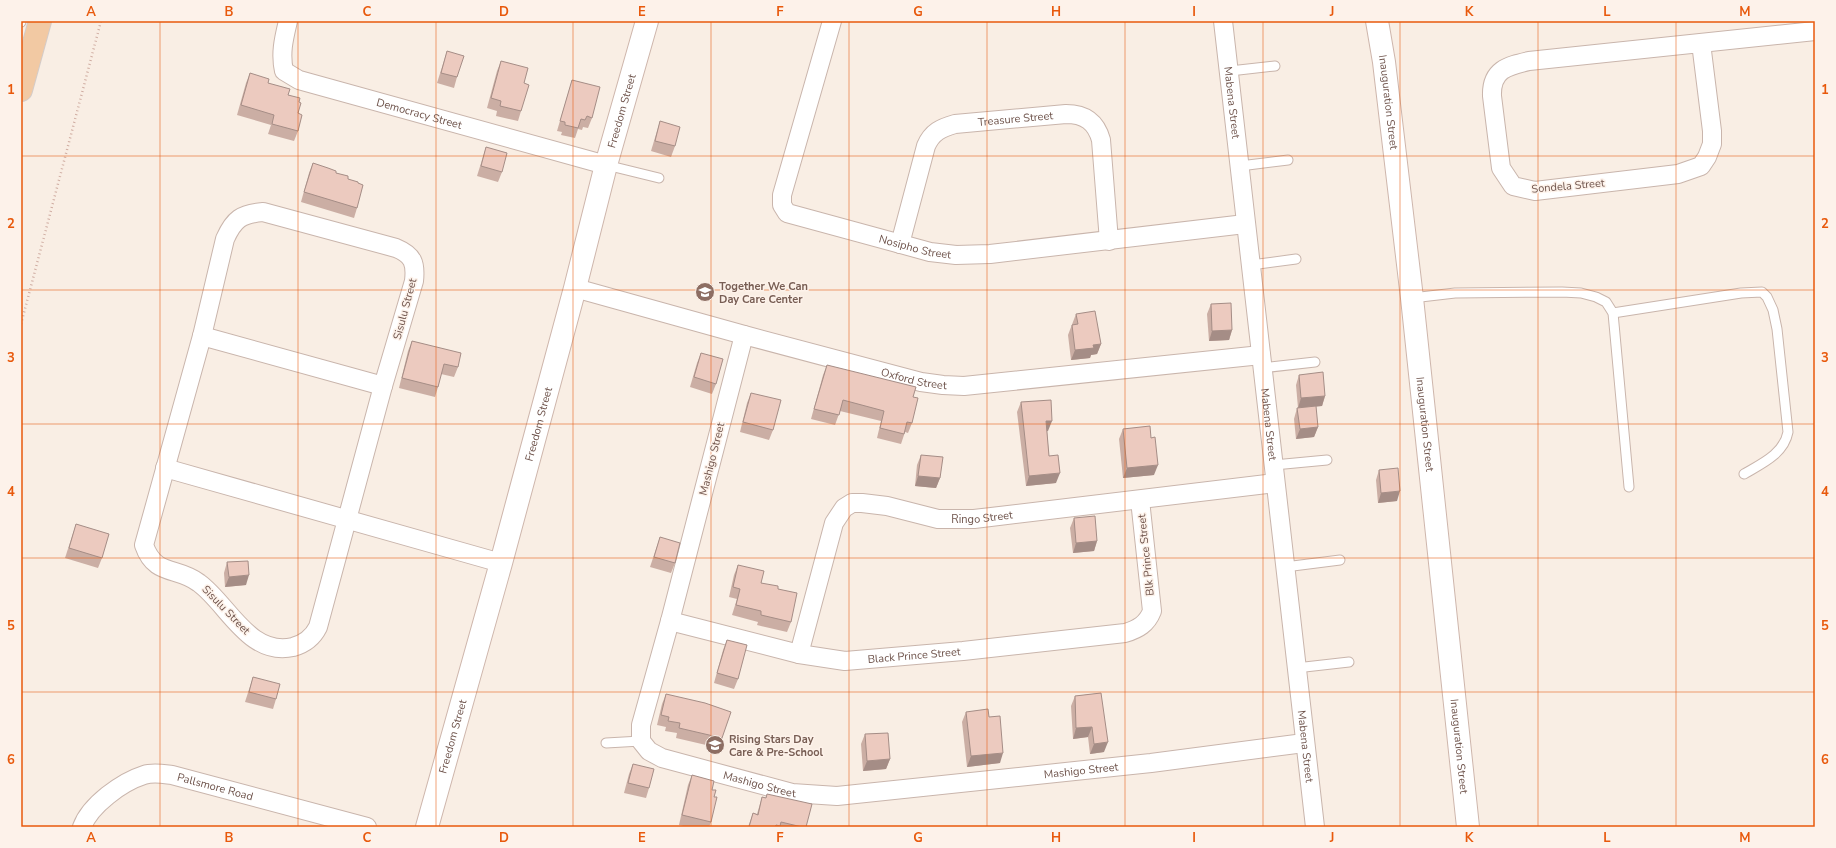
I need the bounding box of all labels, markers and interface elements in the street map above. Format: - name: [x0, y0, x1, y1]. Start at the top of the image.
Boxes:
- text: A: [86, 3, 96, 21]
- text: B: [225, 3, 234, 21]
- text: C: [363, 3, 372, 21]
- text: D: [499, 3, 509, 21]
- text: E: [638, 3, 646, 21]
- text: F: [776, 3, 784, 21]
- text: G: [913, 3, 923, 21]
- text: H: [1051, 3, 1061, 21]
- text: I: [1192, 3, 1196, 21]
- text: J: [1329, 3, 1334, 21]
- text: K: [1465, 3, 1474, 21]
- text: L: [1603, 3, 1611, 21]
- text: M: [1739, 3, 1751, 21]
- street label: Inauguration Street: [1375, 54, 1402, 150]
- street label: Mabena Street: [1221, 66, 1244, 139]
- street label: Freedom Street: [604, 72, 639, 150]
- text: 1: [7, 81, 15, 99]
- text: 1: [1821, 81, 1829, 99]
- street label: Democracy Street: [375, 94, 464, 132]
- street label: Treasure Street: [977, 108, 1054, 129]
- street label: Sondela Street: [1531, 175, 1605, 197]
- text: 2: [7, 215, 15, 233]
- text: 2: [1821, 215, 1829, 233]
- street label: Nosipho Street: [877, 231, 952, 262]
- street label: Sisulu Street: [390, 276, 420, 341]
- place label: Together We Can Day Care Center: [719, 279, 808, 307]
- school or university icon: Together We Can Day Care Center: [694, 281, 716, 303]
- text: 3: [7, 349, 15, 367]
- text: 3: [1821, 349, 1829, 367]
- street label: Oxford Street: [879, 364, 947, 393]
- street label: Inauguration Street: [1413, 376, 1438, 472]
- street label: Freedom Street: [521, 385, 556, 463]
- street label: Mabena Street: [1257, 388, 1281, 461]
- street label: Mashigo Street: [696, 421, 728, 497]
- text: 4: [7, 483, 15, 501]
- text: 4: [1821, 483, 1829, 501]
- street label: Ringo Street: [951, 507, 1014, 527]
- street label: Blk Prince Street: [1134, 513, 1158, 597]
- street label: Sisulu Street: [199, 582, 253, 638]
- text: 5: [7, 617, 15, 635]
- text: 5: [1821, 617, 1829, 635]
- street label: Black Prince Street: [867, 644, 961, 667]
- street label: Freedom Street: [435, 698, 470, 775]
- street label: Inauguration Street: [1447, 698, 1472, 794]
- street label: Mabena Street: [1294, 709, 1317, 783]
- place label: Rising Stars Day Care & Pre-School: [729, 732, 824, 760]
- school or university icon: Rising Stars Day Care & Pre-School: [704, 734, 726, 756]
- text: 6: [7, 751, 15, 769]
- text: 6: [1821, 751, 1829, 769]
- street label: Mashigo Street: [1043, 759, 1119, 782]
- street label: Mashigo Street: [721, 767, 796, 801]
- street label: Pallsmore Road: [176, 769, 255, 804]
- text: A: [86, 829, 96, 847]
- text: B: [225, 829, 234, 847]
- text: C: [363, 829, 372, 847]
- text: D: [499, 829, 509, 847]
- text: E: [638, 829, 646, 847]
- text: F: [776, 829, 784, 847]
- text: G: [913, 829, 923, 847]
- text: H: [1051, 829, 1061, 847]
- text: I: [1192, 829, 1196, 847]
- text: J: [1329, 829, 1334, 847]
- text: K: [1465, 829, 1474, 847]
- text: L: [1603, 829, 1611, 847]
- text: M: [1739, 829, 1751, 847]

